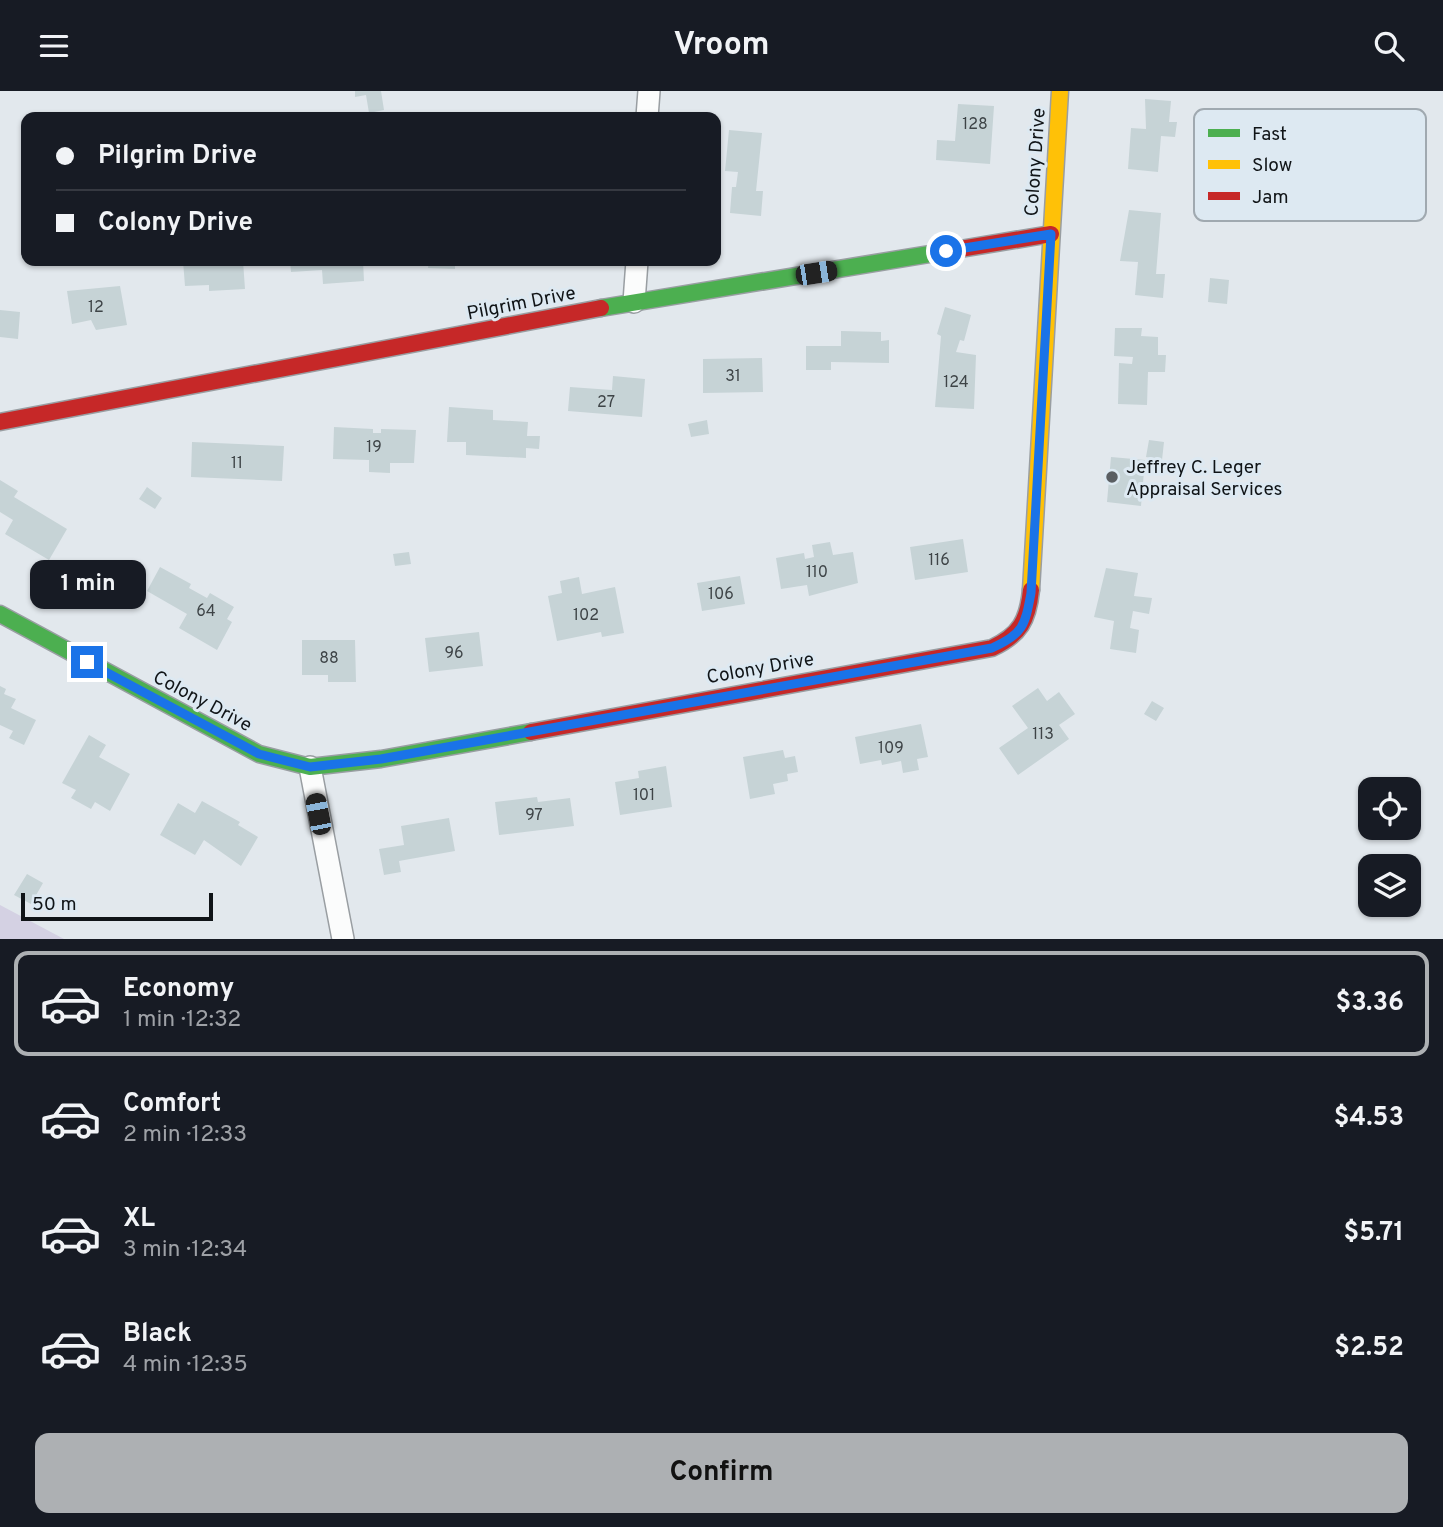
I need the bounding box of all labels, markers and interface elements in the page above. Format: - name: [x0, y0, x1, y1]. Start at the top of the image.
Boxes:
- text: Vroom: [673, 26, 770, 66]
- icon: menu: [35, 27, 73, 65]
- icon: search: [1370, 27, 1408, 65]
- street label: Colony Drive: [1020, 107, 1052, 217]
- legend: [1194, 109, 1426, 221]
- house number: 128: [962, 115, 988, 135]
- text: Fast: [1252, 123, 1287, 147]
- text: Pilgrim Drive: [98, 140, 257, 173]
- text: Slow: [1252, 154, 1292, 178]
- text: Jam: [1252, 186, 1289, 210]
- text: Colony Drive: [98, 207, 253, 240]
- route start: [930, 235, 962, 267]
- car: [794, 259, 839, 287]
- street label: Pilgrim Drive: [465, 282, 578, 326]
- house number: 12: [88, 298, 104, 318]
- house number: 31: [725, 367, 741, 387]
- house number: 124: [943, 373, 969, 393]
- house number: 27: [597, 393, 615, 413]
- house number: 19: [366, 438, 382, 458]
- house number: 11: [231, 454, 243, 474]
- place label: Jeffrey C. Leger Appraisal Services: [1126, 456, 1282, 502]
- marker: Jeffrey C. Leger Appraisal Services: [1104, 469, 1120, 485]
- house number: 116: [928, 551, 950, 571]
- callout: 1 min: [29, 561, 145, 609]
- house number: 110: [806, 563, 828, 583]
- text: 1 min: [60, 570, 116, 599]
- house number: 106: [708, 585, 734, 605]
- house number: 64: [196, 602, 216, 622]
- house number: 102: [573, 606, 599, 626]
- house number: 96: [444, 644, 464, 664]
- route end: [71, 646, 103, 678]
- street label: Colony Drive: [705, 648, 816, 690]
- house number: 88: [319, 649, 339, 669]
- street label: Colony Drive: [148, 666, 256, 738]
- house number: 113: [1032, 725, 1054, 745]
- house number: 109: [878, 739, 904, 759]
- map controls: [1358, 777, 1421, 917]
- button: locate: [1358, 777, 1421, 840]
- house number: 101: [633, 786, 655, 806]
- car: [304, 791, 333, 837]
- house number: 97: [525, 806, 543, 826]
- button: layers: [1358, 854, 1421, 917]
- scale bar: [21, 890, 214, 922]
- text: 50 m: [32, 893, 77, 917]
- icon: car: [39, 972, 102, 1035]
- text: Economy: [123, 973, 234, 1006]
- text: $3.36: [1335, 987, 1404, 1020]
- text: 1 min · 12:32: [123, 1006, 241, 1035]
- icon: car: [39, 1087, 102, 1150]
- text: Comfort: [123, 1088, 221, 1121]
- text: $4.53: [1334, 1102, 1404, 1135]
- text: 2 min · 12:33: [123, 1121, 247, 1150]
- icon: car: [39, 1202, 102, 1265]
- text: XL: [123, 1203, 155, 1236]
- text: $5.71: [1344, 1217, 1404, 1250]
- text: 3 min · 12:34: [123, 1236, 247, 1265]
- icon: car: [39, 1317, 102, 1380]
- text: Black: [123, 1318, 192, 1351]
- text: $2.52: [1334, 1332, 1404, 1365]
- text: 4 min · 12:35: [123, 1351, 248, 1380]
- button: Confirm: [35, 1433, 1408, 1513]

